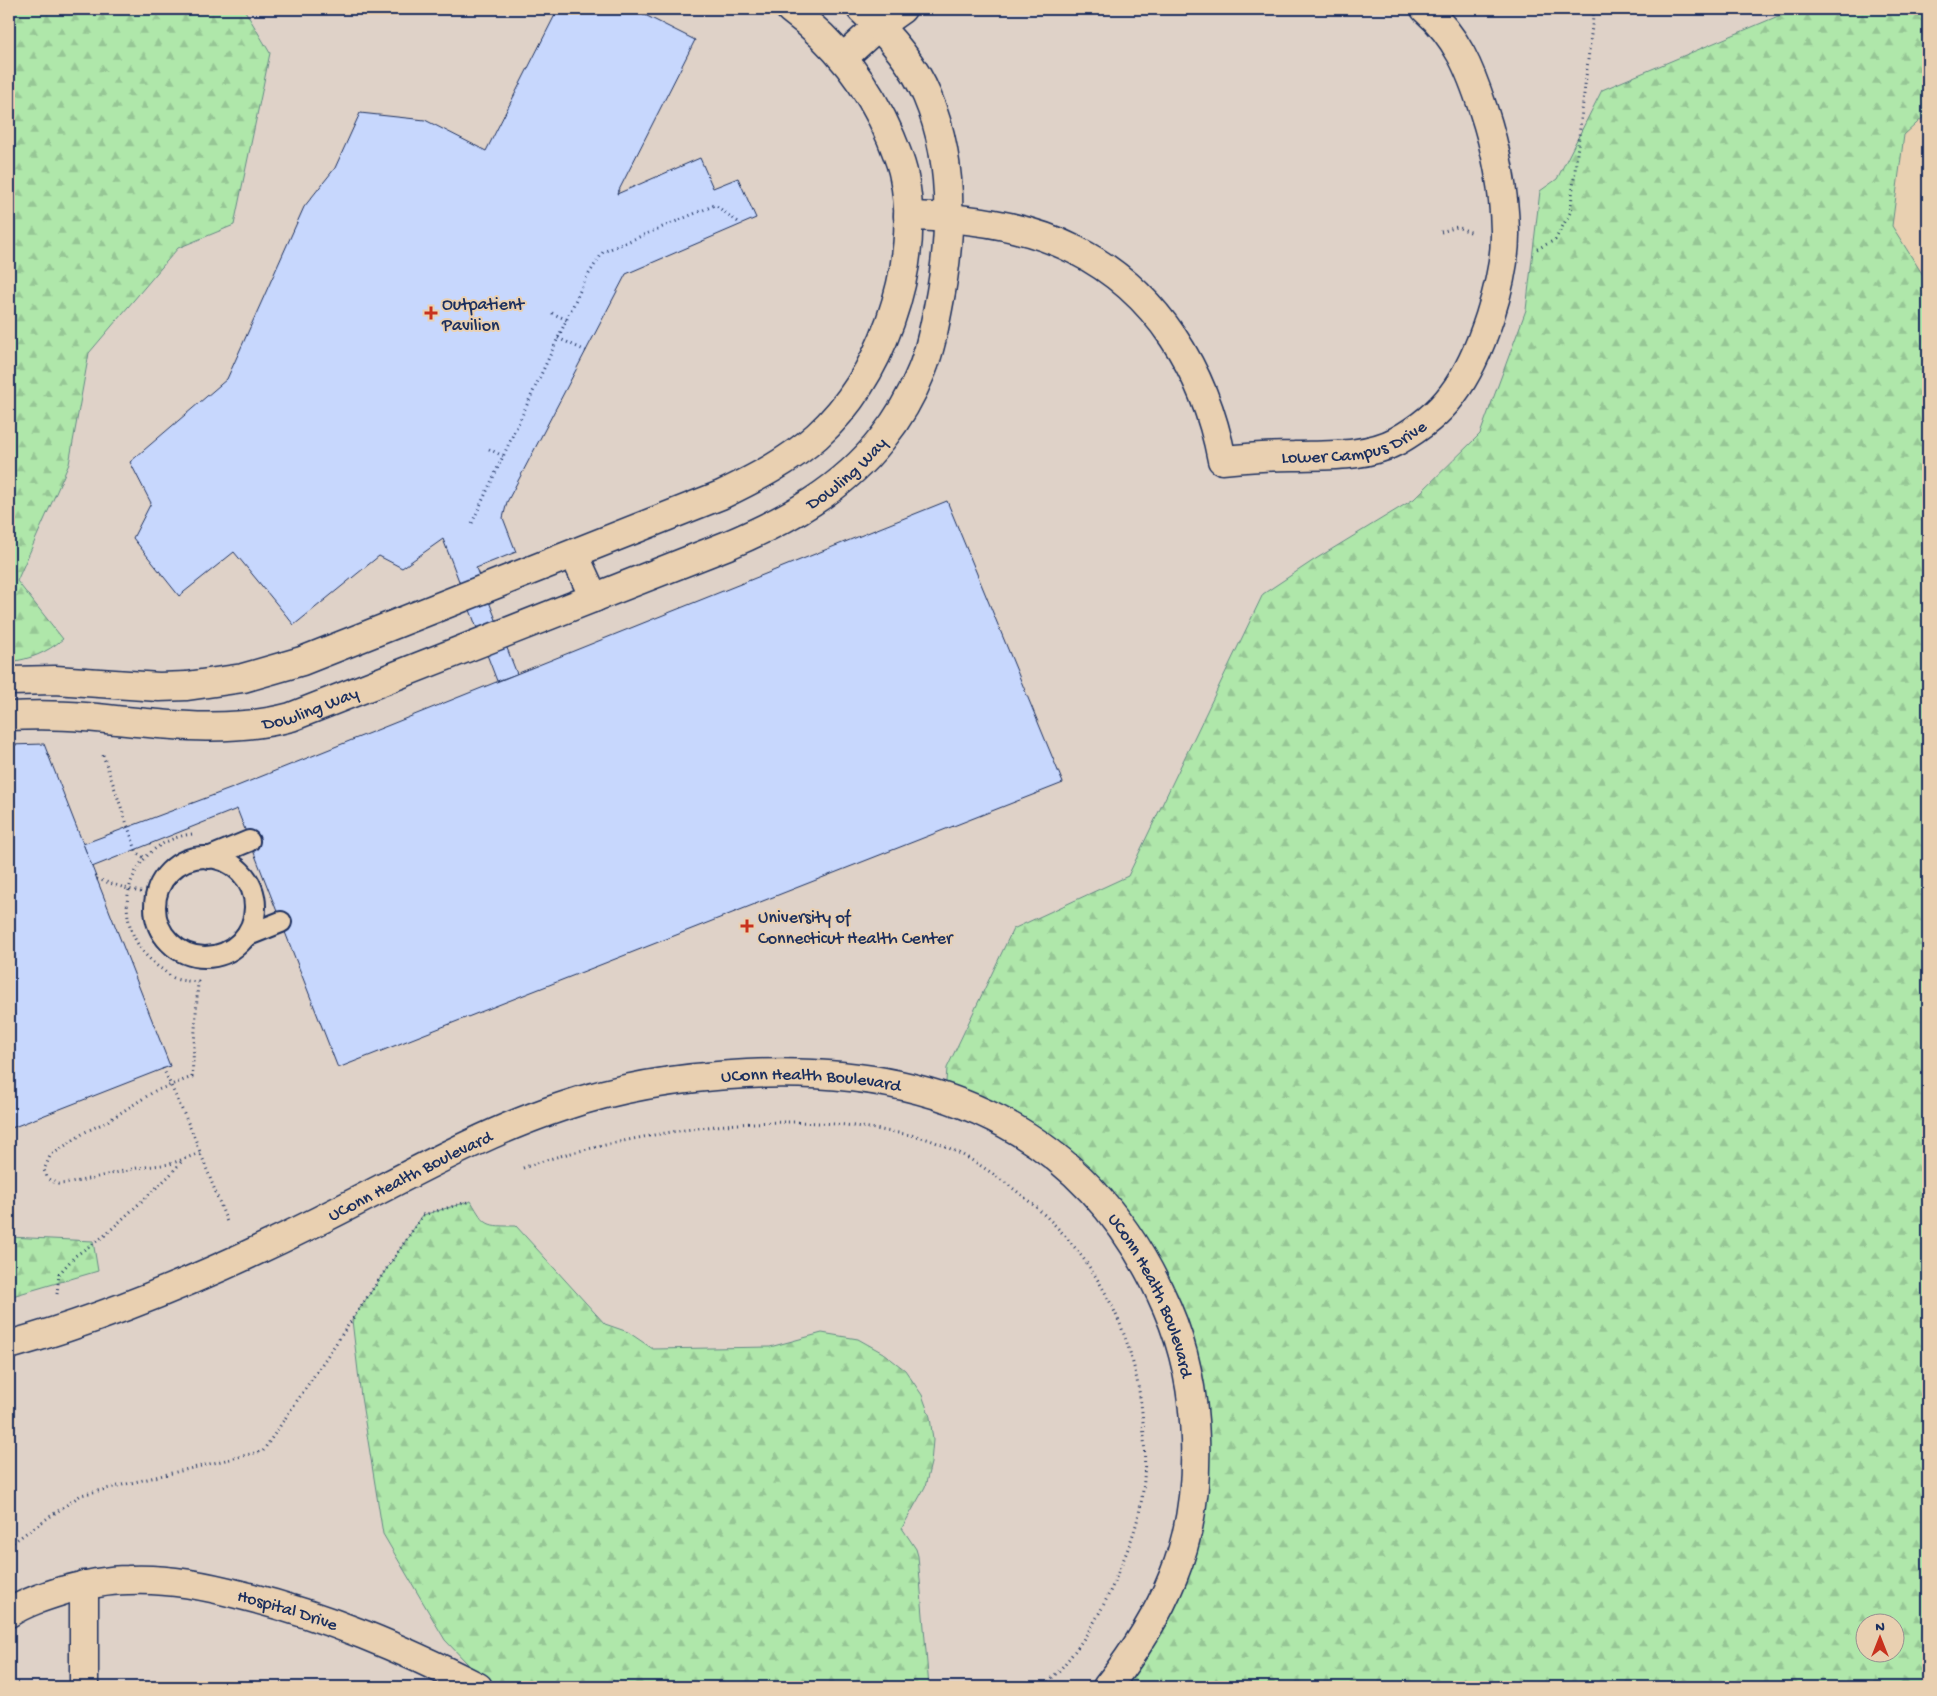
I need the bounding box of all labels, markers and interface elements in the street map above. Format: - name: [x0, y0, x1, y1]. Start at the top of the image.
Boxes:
- place label: Outpatient Pavilion: [441, 295, 526, 337]
- marker: Outpatient Pavilion: [424, 306, 438, 320]
- street label: Lower Campus Drive: [1281, 416, 1432, 469]
- street label: Dowling Way: [802, 434, 892, 516]
- street label: Dowling Way: [260, 684, 362, 736]
- place label: University of Connecticut Health Center: [758, 908, 954, 950]
- marker: University of Connecticut Health Center: [740, 919, 754, 933]
- street label: UConn Health Boulevard: [720, 1065, 904, 1098]
- street label: UConn Health Boulevard: [325, 1127, 497, 1227]
- street label: UConn Health Boulevard: [1102, 1210, 1196, 1381]
- street label: Hospital Drive: [235, 1586, 341, 1637]
- north arrow: [1854, 1614, 1904, 1664]
- text: N: [1875, 1619, 1885, 1636]

